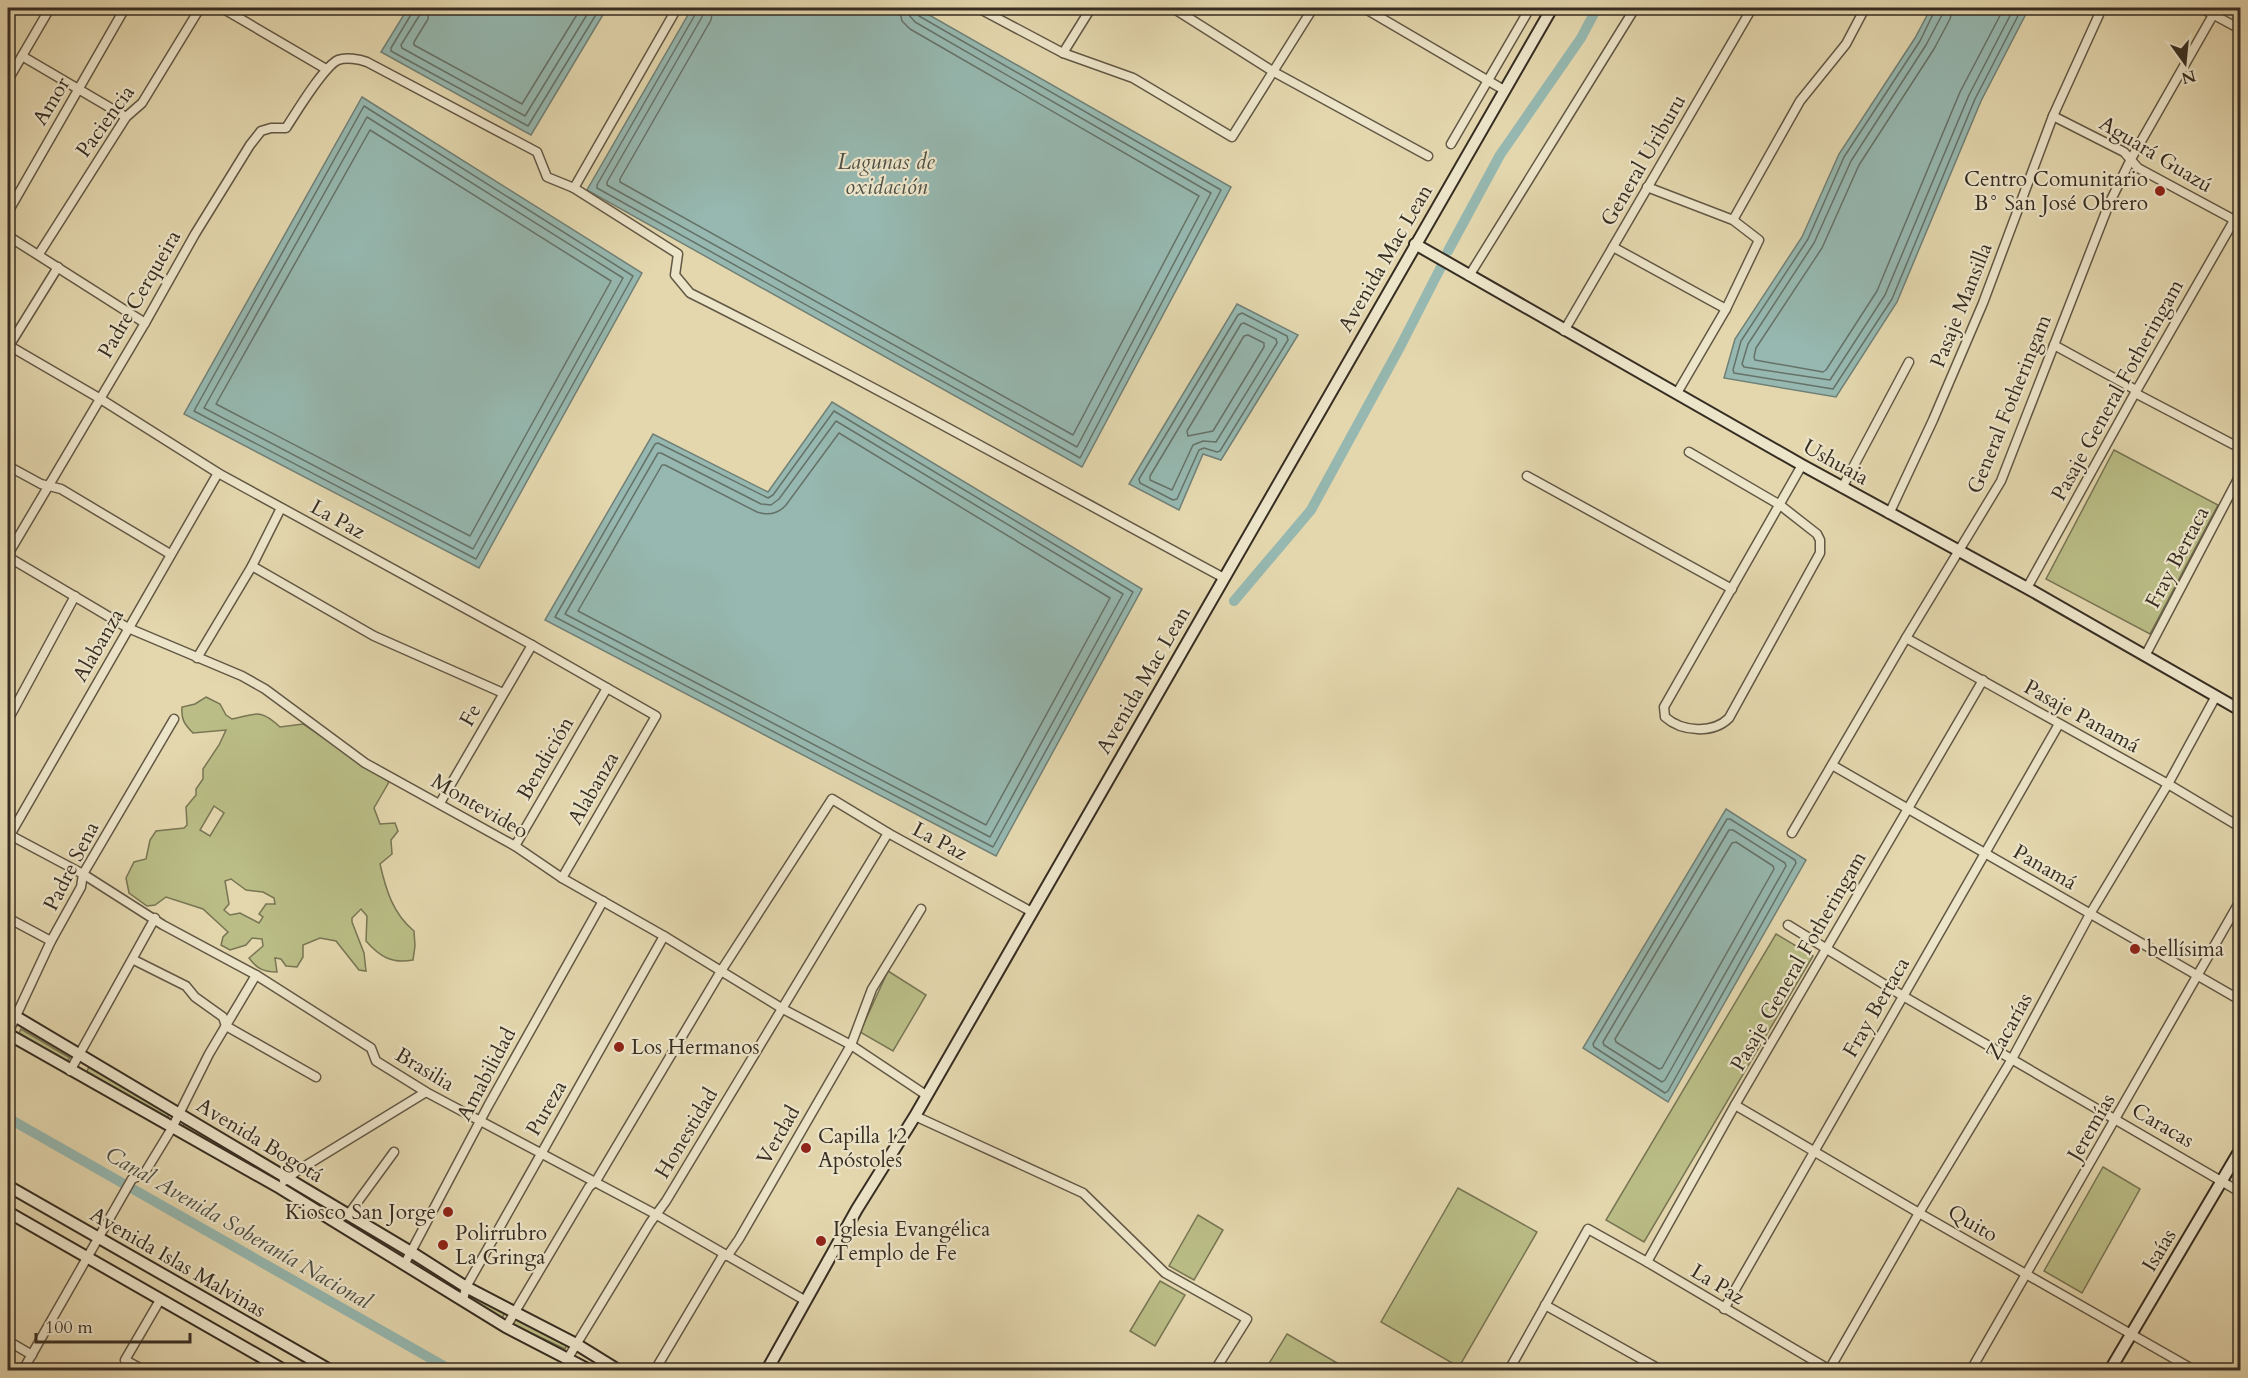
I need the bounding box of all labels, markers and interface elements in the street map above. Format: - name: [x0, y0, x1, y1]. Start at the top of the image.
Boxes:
- north arrow: [2155, 33, 2215, 93]
- text: N: [2179, 64, 2198, 89]
- street label: Amor: [26, 71, 77, 131]
- street label: Paciencia: [69, 79, 142, 163]
- street label: General Uriburu: [1594, 89, 1693, 232]
- street label: Aguará Guazú: [2094, 109, 2218, 200]
- water label: Lagunas de oxidación: [837, 147, 935, 202]
- place label: Centro Comunitario B° San José Obrero: [1964, 165, 2148, 218]
- street label: Avenida Mac Lean: [1331, 179, 1440, 337]
- marker: Centro Comunitario B° San José Obrero: [2153, 184, 2167, 198]
- street label: Padre Cerqueira: [91, 225, 188, 364]
- street label: Pasaje Mansilla: [1923, 238, 2000, 372]
- street label: Pasaje General Fotheringam: [2044, 274, 2191, 506]
- street label: General Fotheringam: [1960, 310, 2059, 498]
- street label: Ushuaia: [1798, 432, 1874, 492]
- street label: La Paz: [305, 493, 371, 547]
- street label: Fray Bertaca: [2139, 501, 2216, 613]
- street label: Avenida Mac Lean: [1089, 601, 1198, 759]
- street label: Alabanza: [66, 603, 131, 687]
- street label: Pasaje Panamá: [2019, 673, 2145, 760]
- street label: Fe: [453, 699, 488, 732]
- street label: Bendición: [510, 711, 581, 805]
- street label: Alabanza: [561, 746, 626, 830]
- street label: Montevideo: [426, 767, 534, 846]
- street label: La Paz: [907, 815, 973, 868]
- street label: Padre Sena: [37, 817, 106, 916]
- street label: Panamá: [2007, 838, 2082, 897]
- street label: Pasaje General Fotheringam: [1724, 846, 1873, 1076]
- place label: bellísima: [2147, 935, 2224, 964]
- marker: bellísima: [2128, 942, 2142, 956]
- street label: Fray Bertaca: [1836, 952, 1917, 1063]
- street label: Zacarías: [1979, 988, 2040, 1065]
- street label: Amabilidad: [450, 1023, 523, 1126]
- place label: Los Hermanos: [631, 1033, 760, 1062]
- street label: Brasilia: [390, 1040, 460, 1098]
- marker: Los Hermanos: [612, 1040, 626, 1054]
- street label: Pureza: [519, 1075, 574, 1141]
- street label: Honestidad: [648, 1082, 725, 1184]
- street label: Jeremías: [2059, 1088, 2122, 1169]
- street label: Avenida Bogotá: [191, 1091, 329, 1190]
- street label: Caracas: [2126, 1096, 2199, 1155]
- street label: Verdad: [750, 1100, 807, 1170]
- place label: Capilla 12 Apóstoles: [818, 1122, 907, 1175]
- water label: Canal Avenida Soberanía Nacional: [100, 1139, 378, 1317]
- marker: Capilla 12 Apóstoles: [799, 1141, 813, 1155]
- street label: Quito: [1942, 1197, 2003, 1249]
- place label: Kiosco San Jorge: [285, 1198, 436, 1227]
- street label: Avenida Islas Malvinas: [84, 1200, 271, 1325]
- marker: Kiosco San Jorge: [441, 1205, 455, 1219]
- place label: Iglesia Evangélica Templo de Fe: [833, 1215, 990, 1268]
- place label: Polirrubro La Gringa: [455, 1219, 547, 1272]
- street label: Isaías: [2135, 1223, 2184, 1277]
- marker: Iglesia Evangélica Templo de Fe: [814, 1234, 828, 1248]
- marker: Polirrubro La Gringa: [436, 1238, 450, 1252]
- street label: La Paz: [1685, 1257, 1751, 1312]
- scale bar: [36, 1306, 190, 1344]
- text: 100 m: [45, 1315, 93, 1340]

